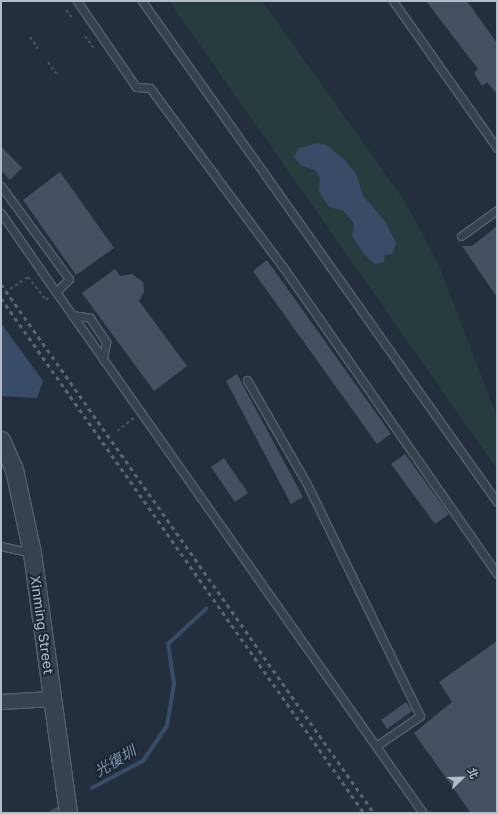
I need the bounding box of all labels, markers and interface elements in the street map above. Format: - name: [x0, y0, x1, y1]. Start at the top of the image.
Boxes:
- street label: Xinming Street: [27, 574, 57, 676]
- water label: 光復圳: [91, 742, 139, 780]
- north arrow: [442, 758, 482, 798]
- text: 北: [465, 766, 482, 781]

